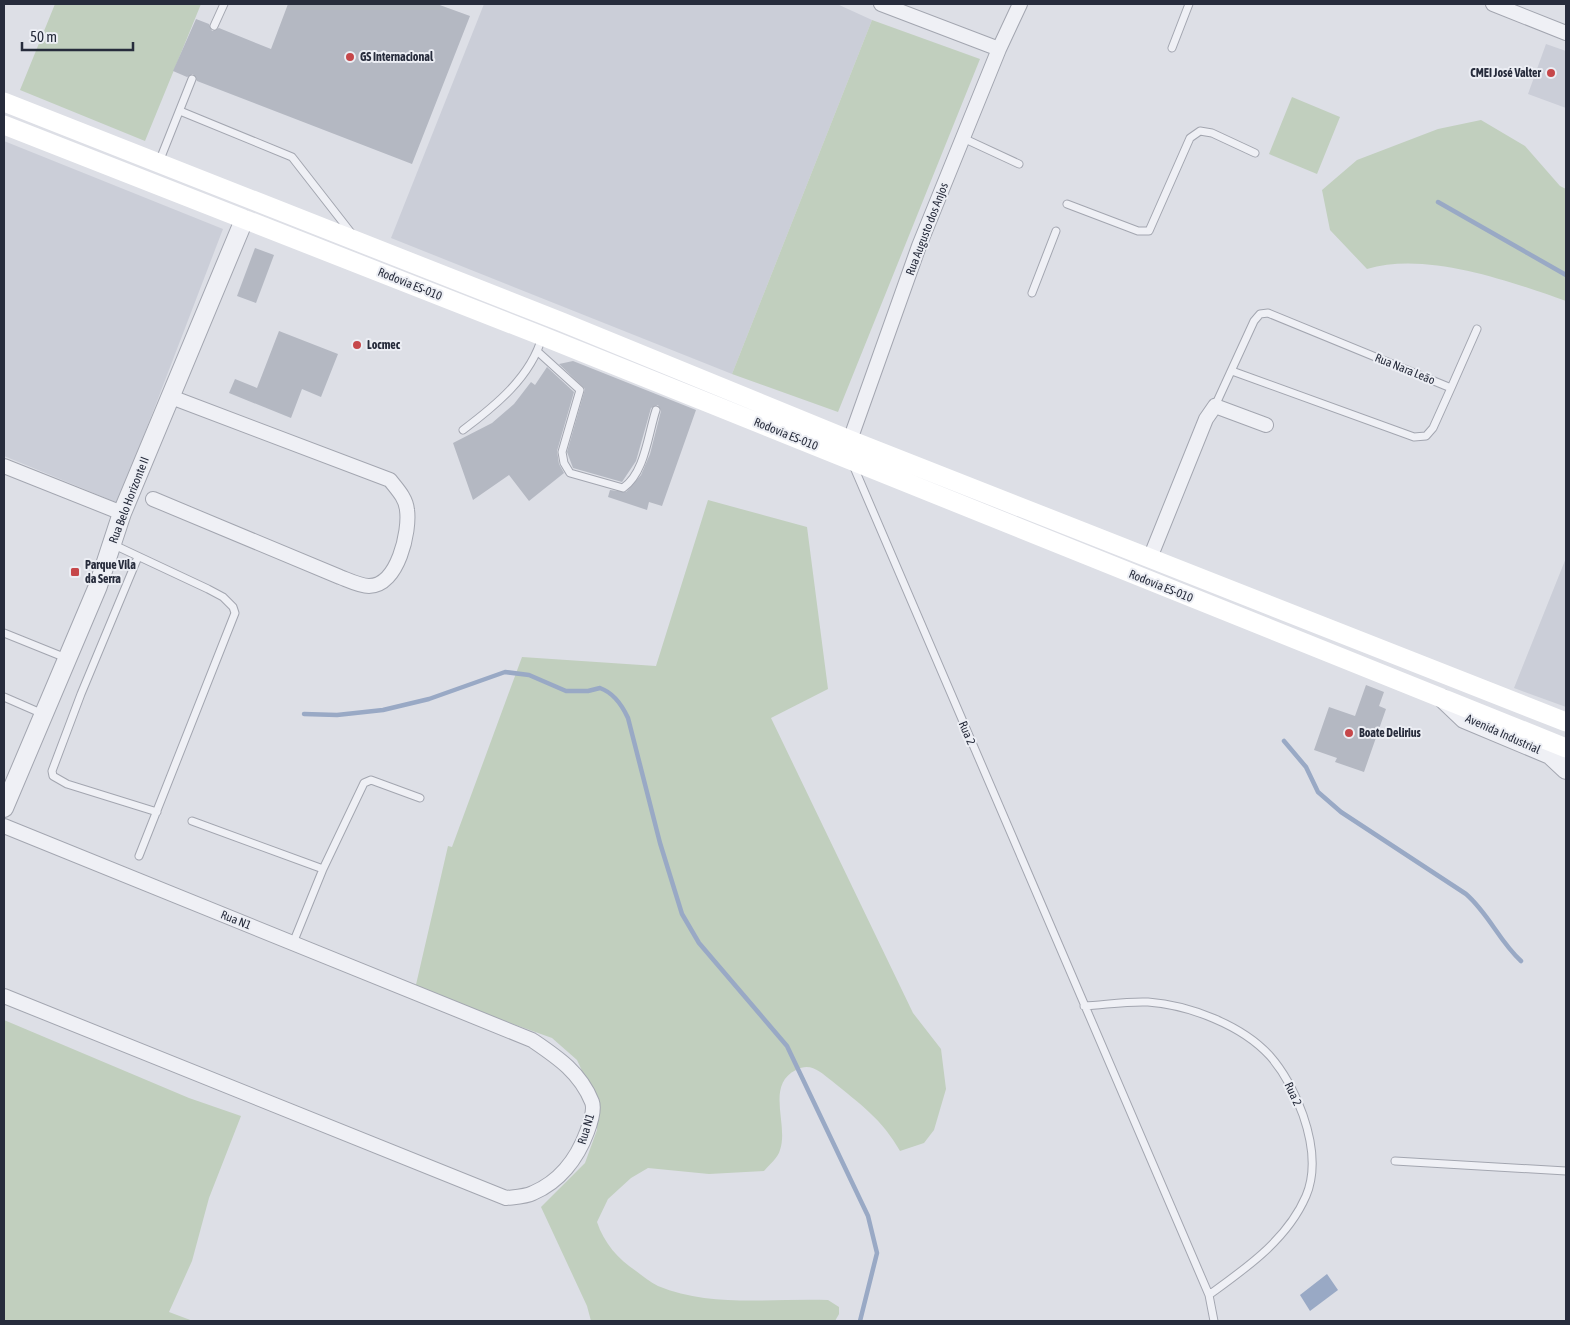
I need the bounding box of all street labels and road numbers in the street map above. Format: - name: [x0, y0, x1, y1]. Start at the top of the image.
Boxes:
- street label: Rua Augusto dos Anjos: [903, 181, 951, 277]
- street label: Rodovia ES-010: [376, 265, 444, 303]
- street label: Rua Nara Leão: [1373, 351, 1437, 388]
- street label: Rodovia ES-010: [752, 415, 820, 453]
- street label: Rua Belo Horizonte II: [106, 455, 152, 545]
- street label: Rodovia ES-010: [1127, 567, 1195, 605]
- street label: Avenida Industrial: [1463, 711, 1543, 757]
- street label: Rua 2: [956, 719, 978, 747]
- street label: Rua N1: [219, 908, 254, 933]
- street label: Rua 2: [1281, 1080, 1305, 1108]
- street label: Rua N1: [575, 1111, 597, 1146]

